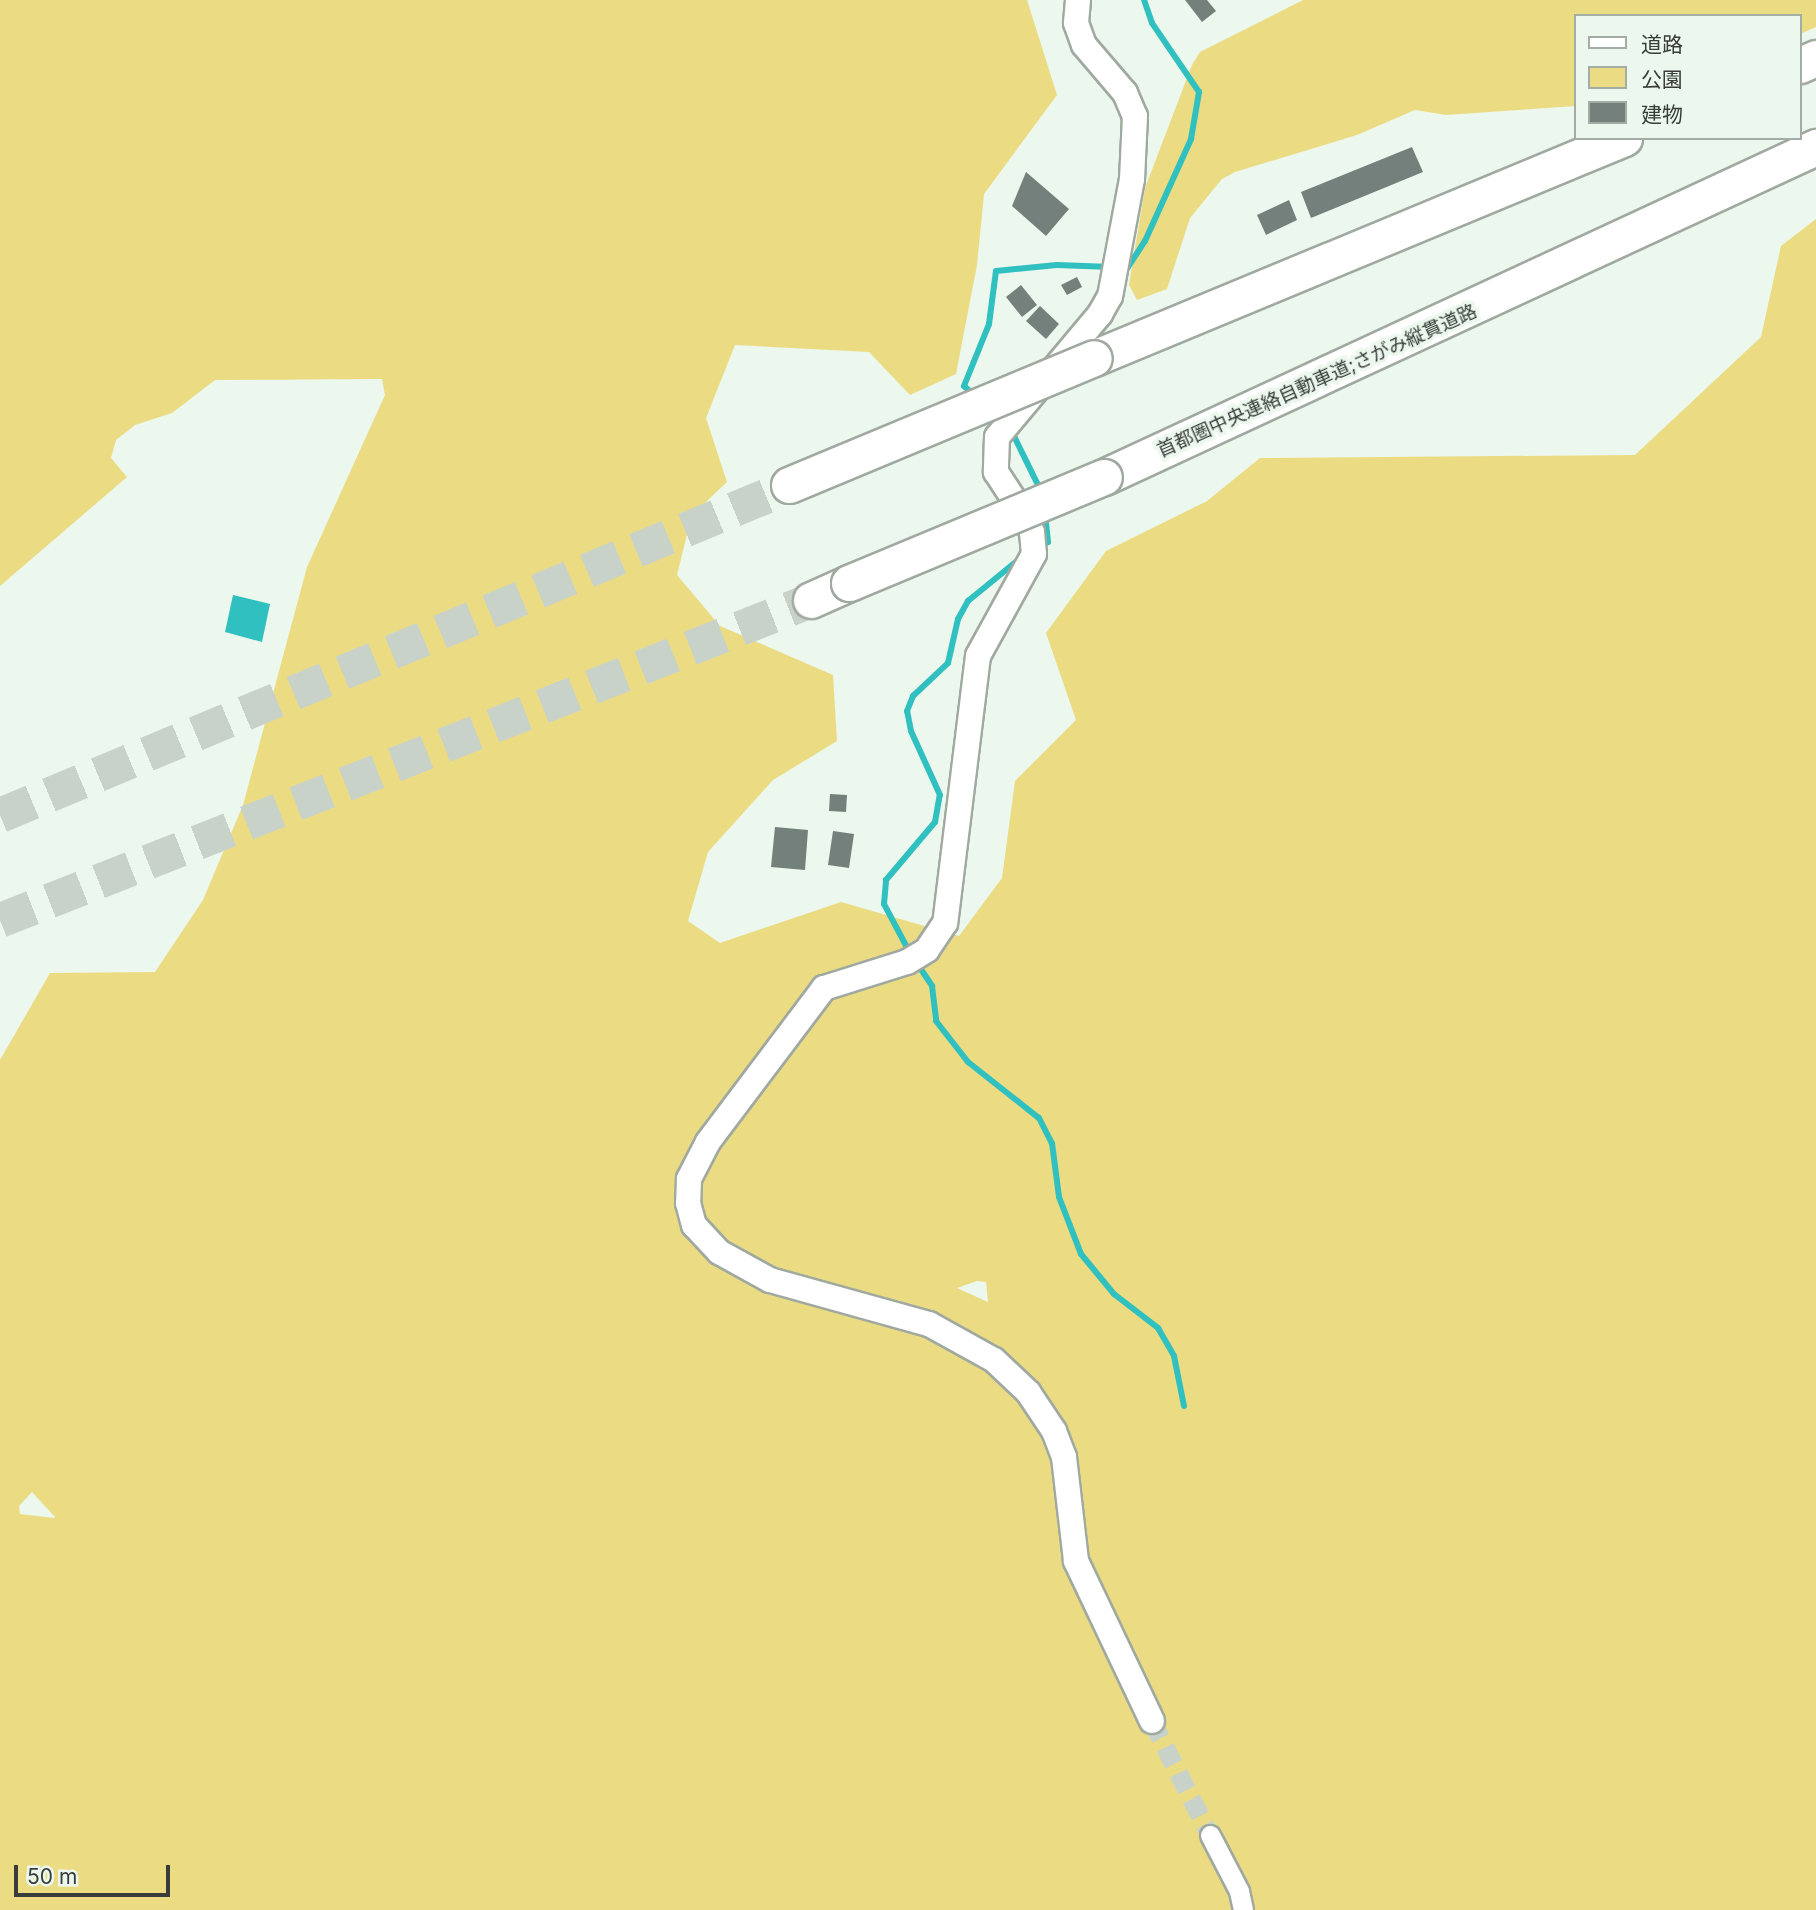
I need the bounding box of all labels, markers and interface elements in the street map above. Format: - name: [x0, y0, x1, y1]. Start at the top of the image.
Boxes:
- legend: [1574, 14, 1802, 140]
- text: 道路: [1641, 32, 1683, 57]
- text: 公園: [1641, 67, 1683, 92]
- text: 建物: [1641, 102, 1683, 127]
- street label: 首都圏中央連絡自動車道;さがみ縦貫道路: [1154, 300, 1480, 462]
- scale bar: [18, 1850, 173, 1894]
- text: 50 m: [27, 1864, 77, 1889]

